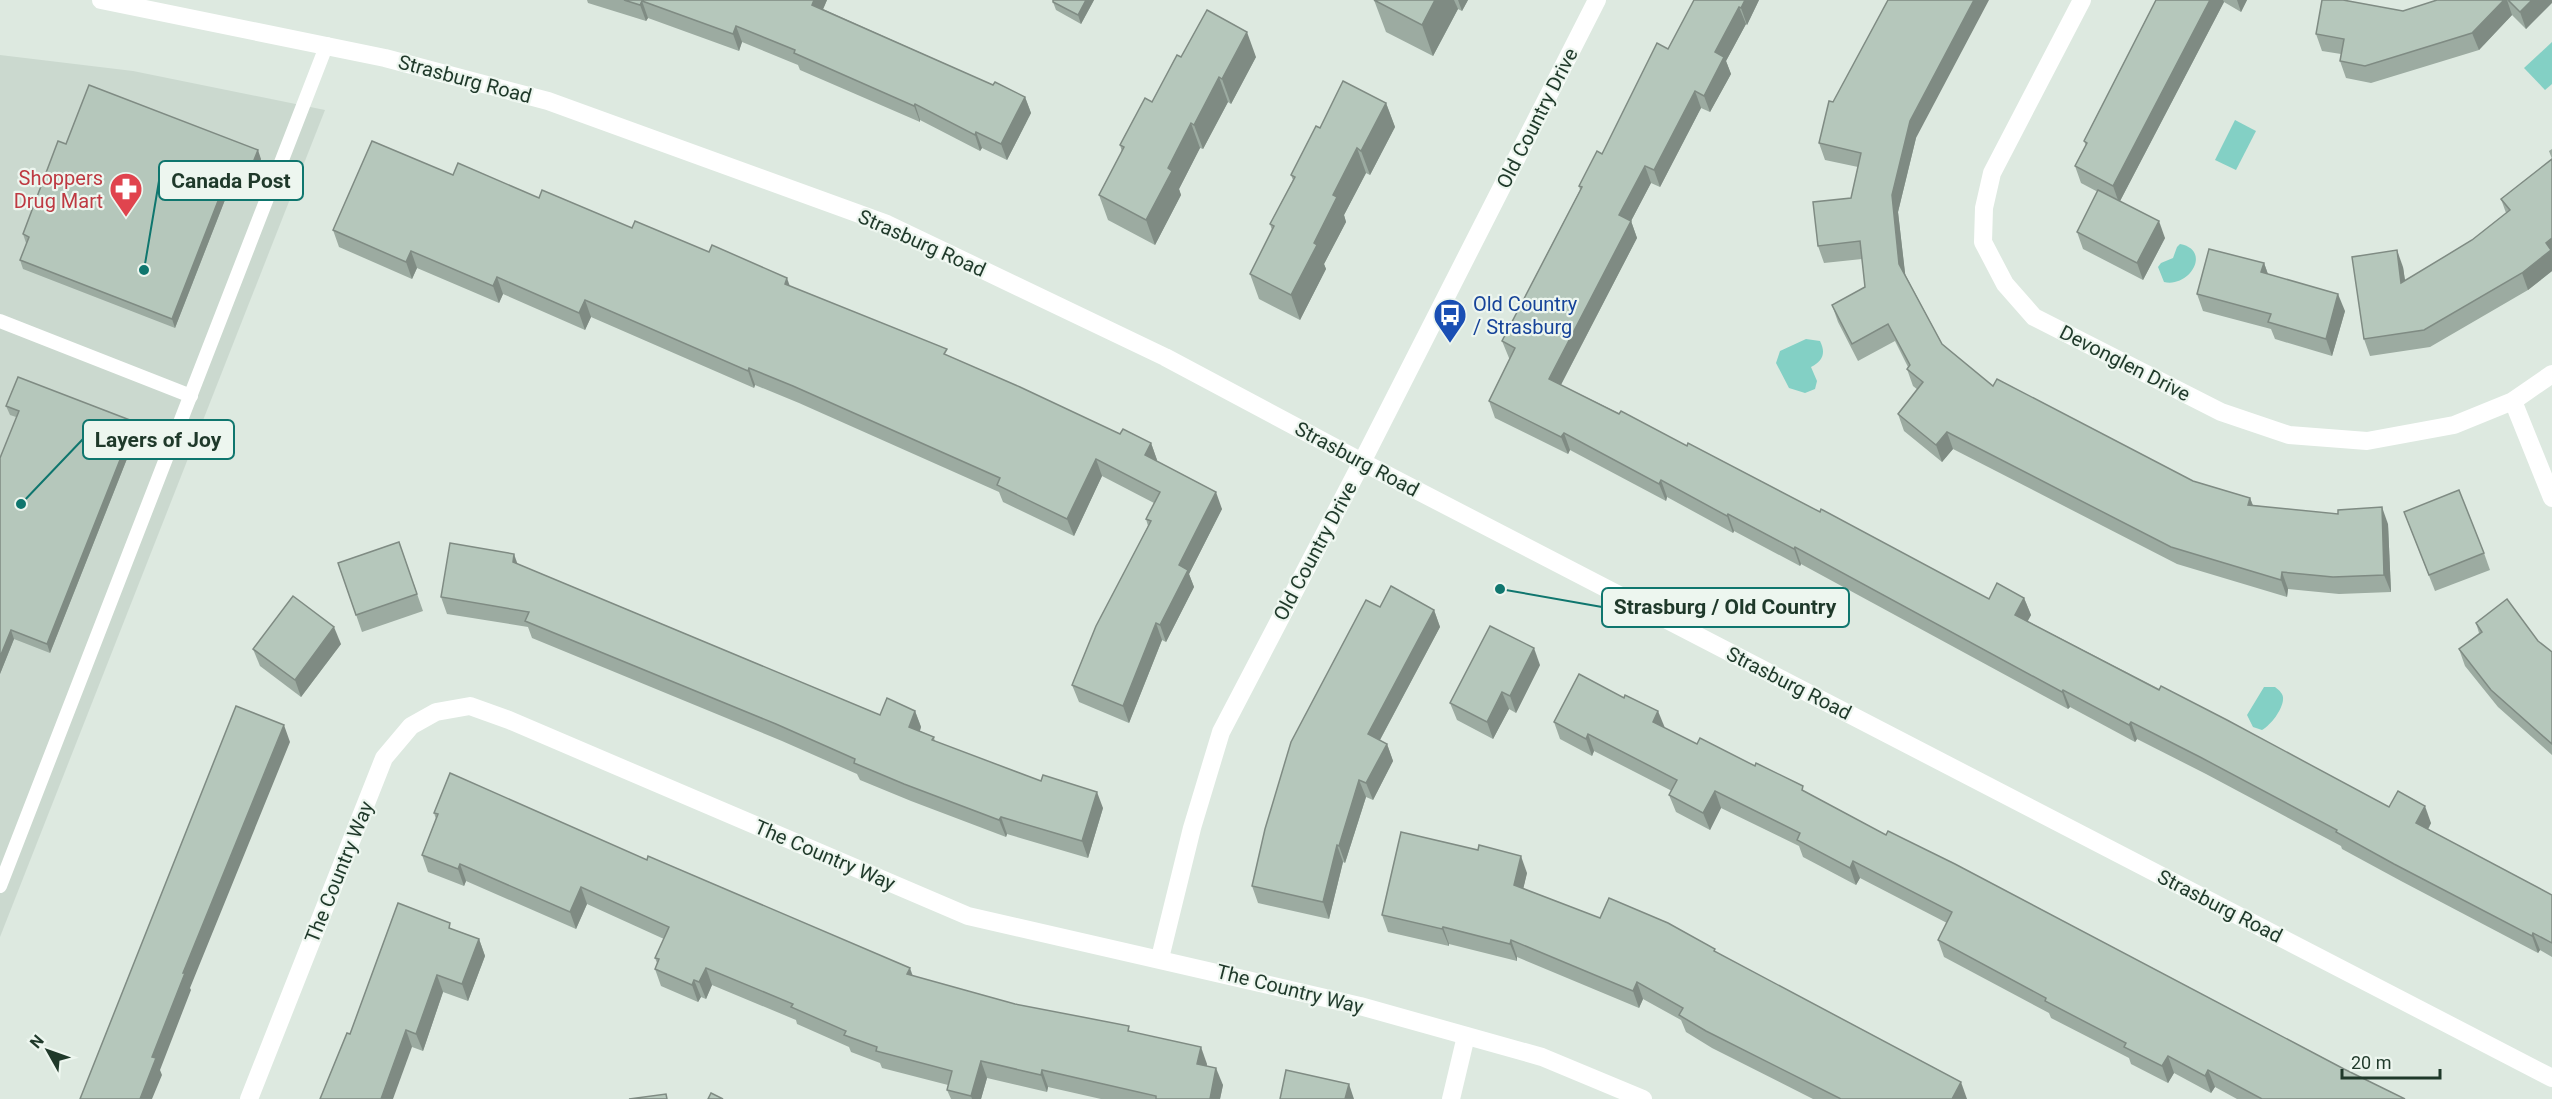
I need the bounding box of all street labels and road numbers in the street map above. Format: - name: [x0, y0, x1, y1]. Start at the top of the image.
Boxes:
- street label: Old Country Drive: [1491, 44, 1583, 192]
- street label: Strasburg Road: [396, 50, 534, 108]
- street label: Strasburg Road: [855, 204, 989, 282]
- street label: Devonglen Drive: [2056, 320, 2194, 406]
- street label: Strasburg Road: [1291, 416, 1423, 502]
- street label: Old Country Drive: [1268, 477, 1362, 625]
- street label: Strasburg Road: [1723, 641, 1855, 725]
- street label: The Country Way: [300, 797, 379, 946]
- street label: The Country Way: [751, 815, 899, 896]
- street label: Strasburg Road: [2154, 864, 2286, 948]
- street label: The Country Way: [1214, 959, 1366, 1019]

